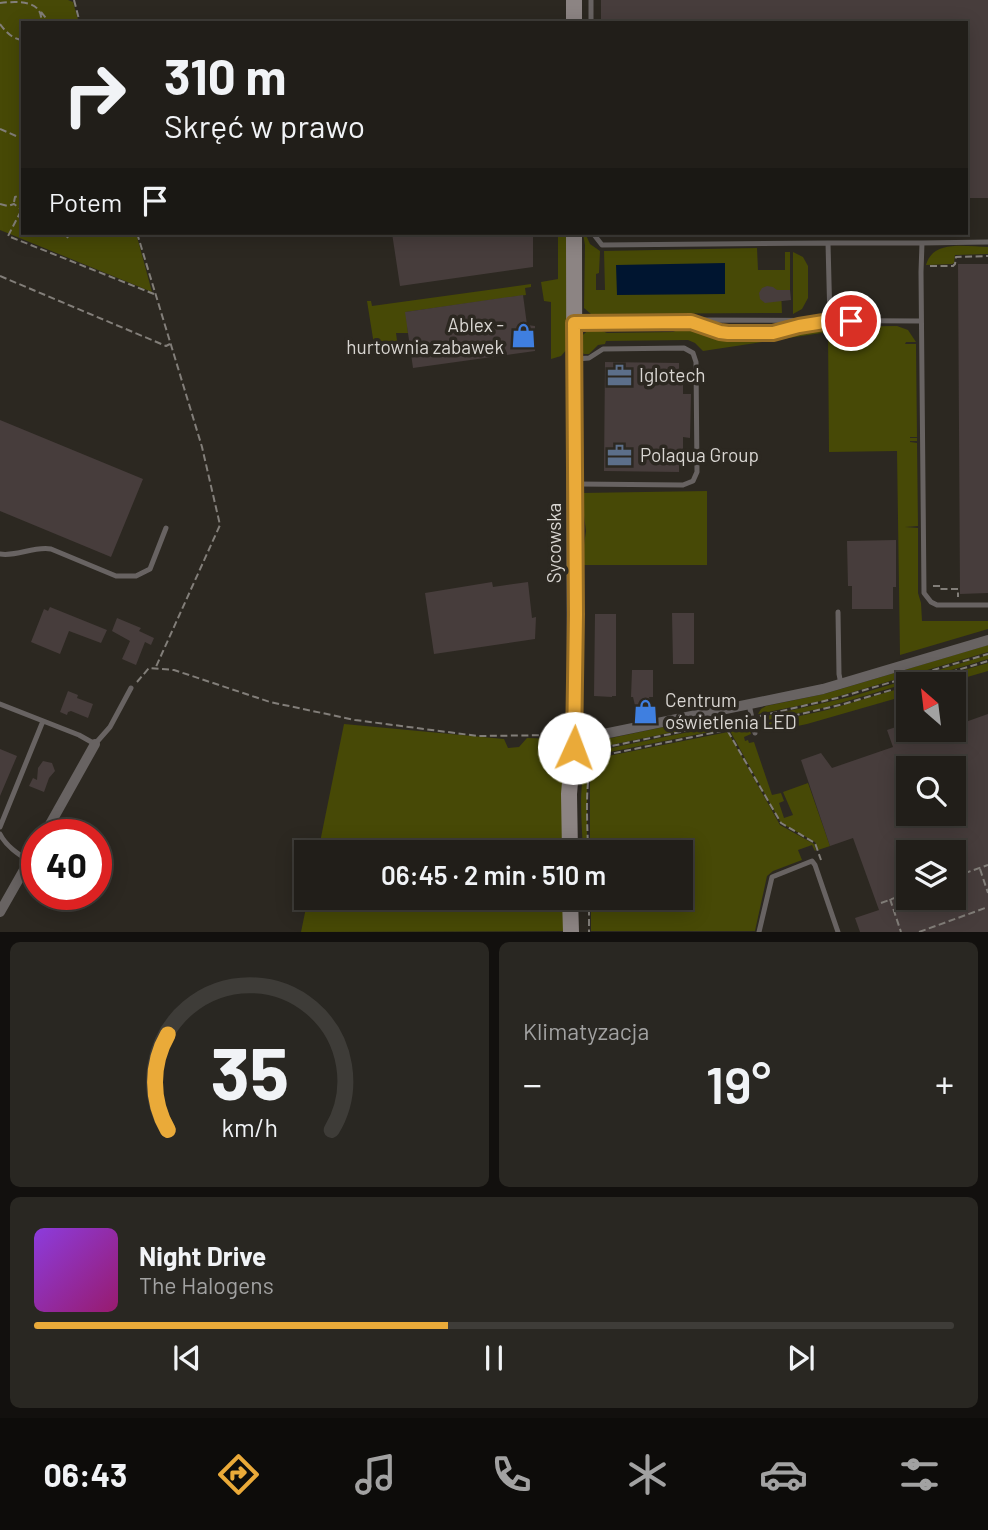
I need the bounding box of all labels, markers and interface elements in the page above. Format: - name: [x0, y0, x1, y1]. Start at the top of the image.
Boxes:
- text: 310 m: [164, 46, 286, 105]
- icon: right: [49, 49, 140, 140]
- text: Skręć w prawo: [164, 106, 365, 144]
- icon: arrive: [136, 182, 174, 220]
- text: Potem: [49, 186, 122, 217]
- pin: [821, 291, 881, 351]
- icon: arrive: [832, 302, 870, 340]
- place label: Ablex - hurtownia zabawek: [346, 313, 504, 358]
- shop icon: Ablex - hurtownia zabawek: [510, 322, 538, 350]
- office icon: Iglotech: [605, 361, 633, 389]
- place label: Iglotech: [639, 363, 706, 386]
- office icon: Polaqua Group: [606, 441, 634, 469]
- place label: Polaqua Group: [640, 443, 759, 466]
- street label: Sycowska: [542, 503, 565, 583]
- north arrow: [896, 672, 966, 742]
- map controls: [896, 672, 966, 910]
- place label: Centrum oświetlenia LED: [665, 688, 797, 733]
- shop icon: Centrum oświetlenia LED: [631, 697, 659, 725]
- position arrow: [537, 711, 611, 785]
- button: search: [896, 756, 966, 826]
- speed limit sign: 40: [21, 819, 112, 910]
- button: layers: [896, 840, 966, 910]
- text: 06:45 · 2 min · 510 m: [381, 859, 606, 890]
- text: Klimatyzacja: [523, 1017, 649, 1045]
- text: 35: [210, 1028, 289, 1116]
- text: 19°: [706, 1052, 771, 1114]
- text: −: [523, 1060, 542, 1106]
- text: +: [935, 1060, 954, 1106]
- text: km/h: [221, 1112, 278, 1142]
- text: Night Drive: [139, 1240, 266, 1271]
- text: The Halogens: [139, 1271, 274, 1299]
- icon: previous: [168, 1339, 206, 1377]
- icon: pause: [475, 1339, 513, 1377]
- icon: next: [782, 1339, 820, 1377]
- icon: directions: [214, 1450, 263, 1499]
- icon: music: [351, 1450, 400, 1499]
- icon: phone: [487, 1450, 536, 1499]
- icon: climate: [623, 1450, 672, 1499]
- icon: car: [759, 1450, 808, 1499]
- icon: filters: [895, 1450, 944, 1499]
- text: 06:43: [44, 1455, 127, 1493]

